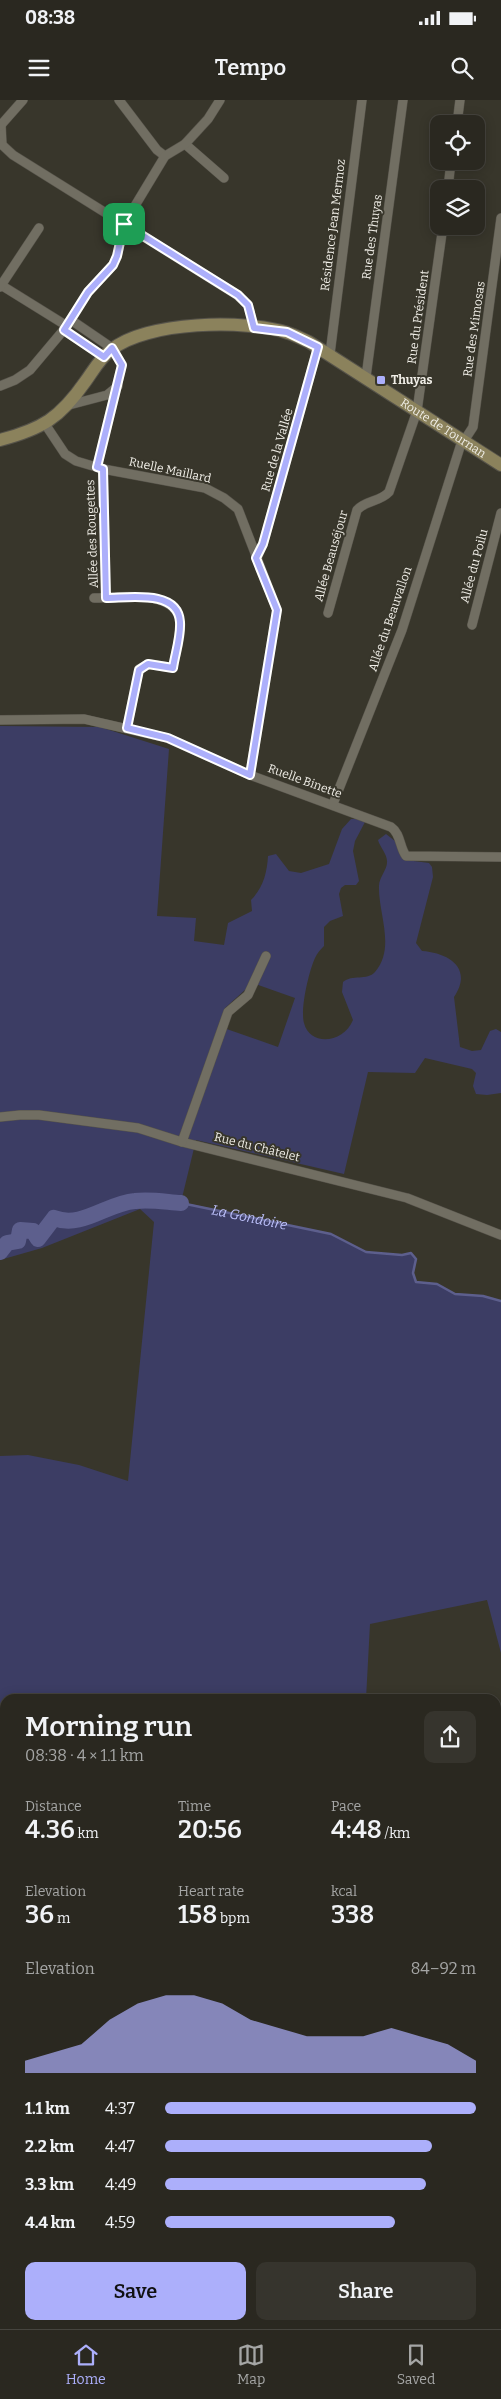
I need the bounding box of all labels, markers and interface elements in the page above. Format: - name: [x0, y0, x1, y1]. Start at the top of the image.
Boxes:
- text: 08:38: [25, 6, 75, 29]
- icon: menu: [25, 54, 53, 82]
- text: Tempo: [215, 54, 286, 81]
- icon: search: [448, 54, 476, 82]
- map controls: [430, 115, 485, 235]
- button: locate: [430, 115, 485, 170]
- street label: Résidence Jean Mermoz: [318, 158, 348, 292]
- button: layers: [430, 180, 485, 235]
- street label: Rue des Thuyas: [359, 193, 385, 281]
- pin: [103, 203, 145, 245]
- icon: arrive: [110, 210, 138, 238]
- street label: Rue du Président: [404, 269, 432, 365]
- street label: Rue des Mimosas: [460, 280, 488, 378]
- place label: Thuyas: [391, 373, 432, 387]
- marker: Thuyas: [375, 374, 387, 386]
- street label: Route de Tournan: [398, 395, 489, 461]
- street label: Rue de la Vallée: [258, 407, 296, 493]
- street label: Ruelle Maillard: [128, 454, 212, 486]
- street label: Allée des Rougettes: [83, 479, 101, 588]
- street label: Allée Beauséjour: [311, 508, 351, 603]
- street label: Allée du Poilu: [457, 527, 491, 605]
- street label: Allée du Beauvallon: [366, 564, 415, 673]
- street label: Ruelle Binette: [266, 761, 344, 801]
- street label: Rue du Châtelet: [213, 1130, 302, 1165]
- water label: La Gondoire: [210, 1202, 289, 1234]
- text: Morning run: [25, 1710, 192, 1743]
- button: share: [424, 1711, 476, 1763]
- text: 08:38 · 4 × 1.1 km: [25, 1746, 144, 1765]
- text: Distance: [25, 1798, 82, 1815]
- text: Time: [178, 1798, 211, 1815]
- text: Pace: [331, 1798, 361, 1815]
- text: 4.36: [25, 1815, 75, 1845]
- text: 20:56: [178, 1815, 242, 1845]
- text: 4:48: [331, 1815, 382, 1845]
- text: km: [75, 1825, 99, 1842]
- text: /km: [382, 1825, 410, 1842]
- text: Elevation: [25, 1883, 86, 1900]
- text: Heart rate: [178, 1883, 244, 1900]
- text: kcal: [331, 1883, 357, 1900]
- text: 36: [25, 1900, 54, 1930]
- text: 158: [178, 1900, 217, 1930]
- text: 338: [331, 1900, 374, 1930]
- text: m: [54, 1910, 70, 1927]
- text: bpm: [217, 1910, 250, 1927]
- text: Elevation: [25, 1959, 95, 1978]
- text: 84–92 m: [411, 1959, 476, 1978]
- text: 1.1 km: [25, 2099, 70, 2118]
- text: 4:37: [105, 2099, 135, 2118]
- text: 2.2 km: [25, 2137, 74, 2156]
- text: 4:47: [105, 2137, 135, 2156]
- text: 3.3 km: [25, 2175, 74, 2194]
- text: 4:49: [105, 2175, 136, 2194]
- text: 4.4 km: [25, 2213, 75, 2232]
- text: 4:59: [105, 2213, 135, 2232]
- button: Save: [25, 2262, 246, 2320]
- button: Share: [256, 2262, 476, 2320]
- tab: Home: [66, 2341, 106, 2388]
- tab: Map: [237, 2341, 265, 2388]
- tab: Saved: [397, 2341, 435, 2388]

